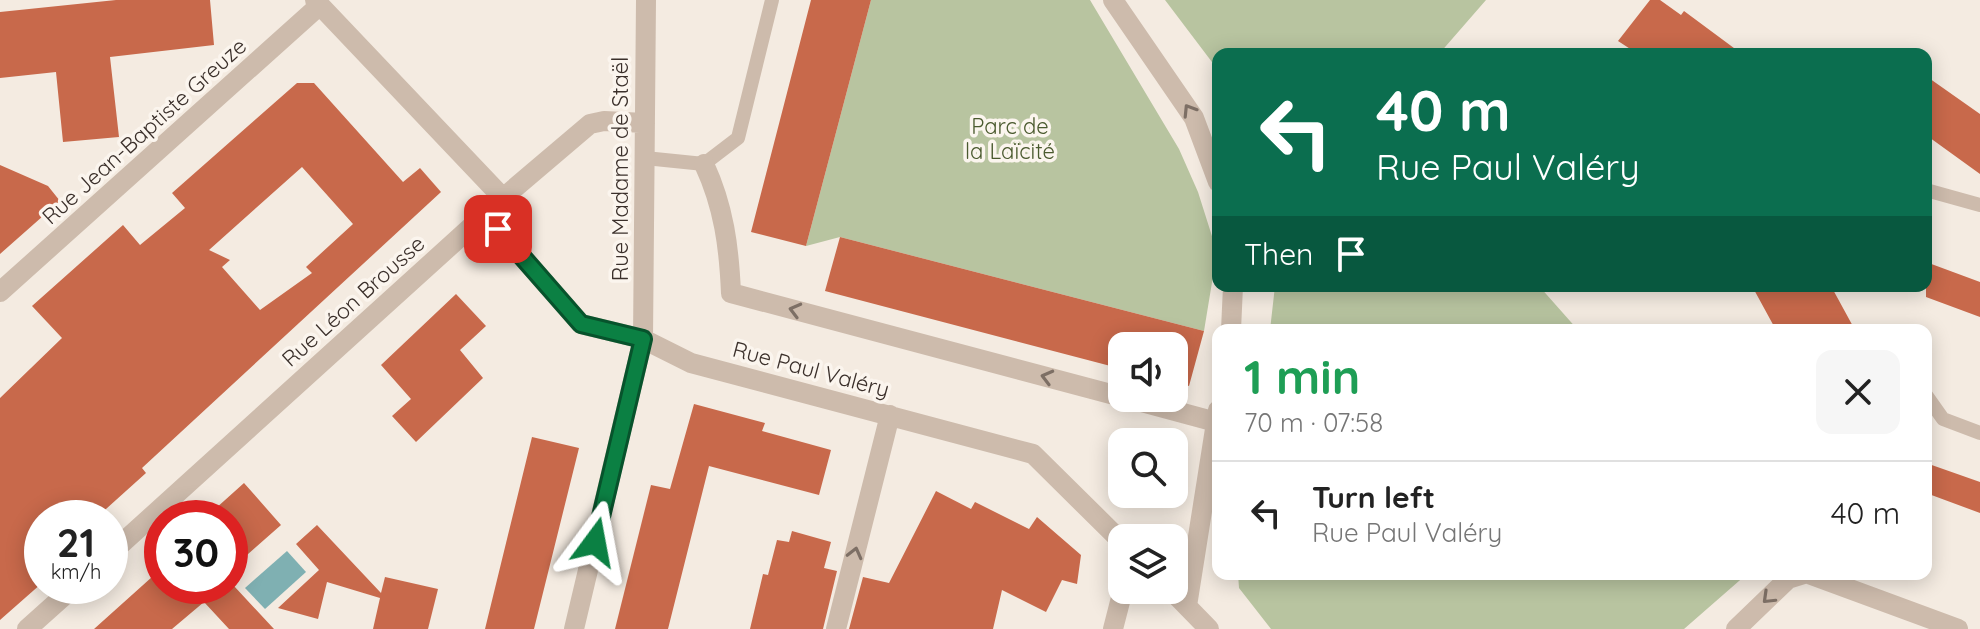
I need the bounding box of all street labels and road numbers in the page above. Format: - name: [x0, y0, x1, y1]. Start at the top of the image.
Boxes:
- street label: Rue Jean-Baptiste Greuze: [36, 32, 252, 230]
- street label: Rue Madame de Staël: [606, 57, 634, 281]
- street label: Rue Léon Brousse: [276, 229, 430, 373]
- street label: Rue Paul Valéry: [730, 335, 892, 403]

